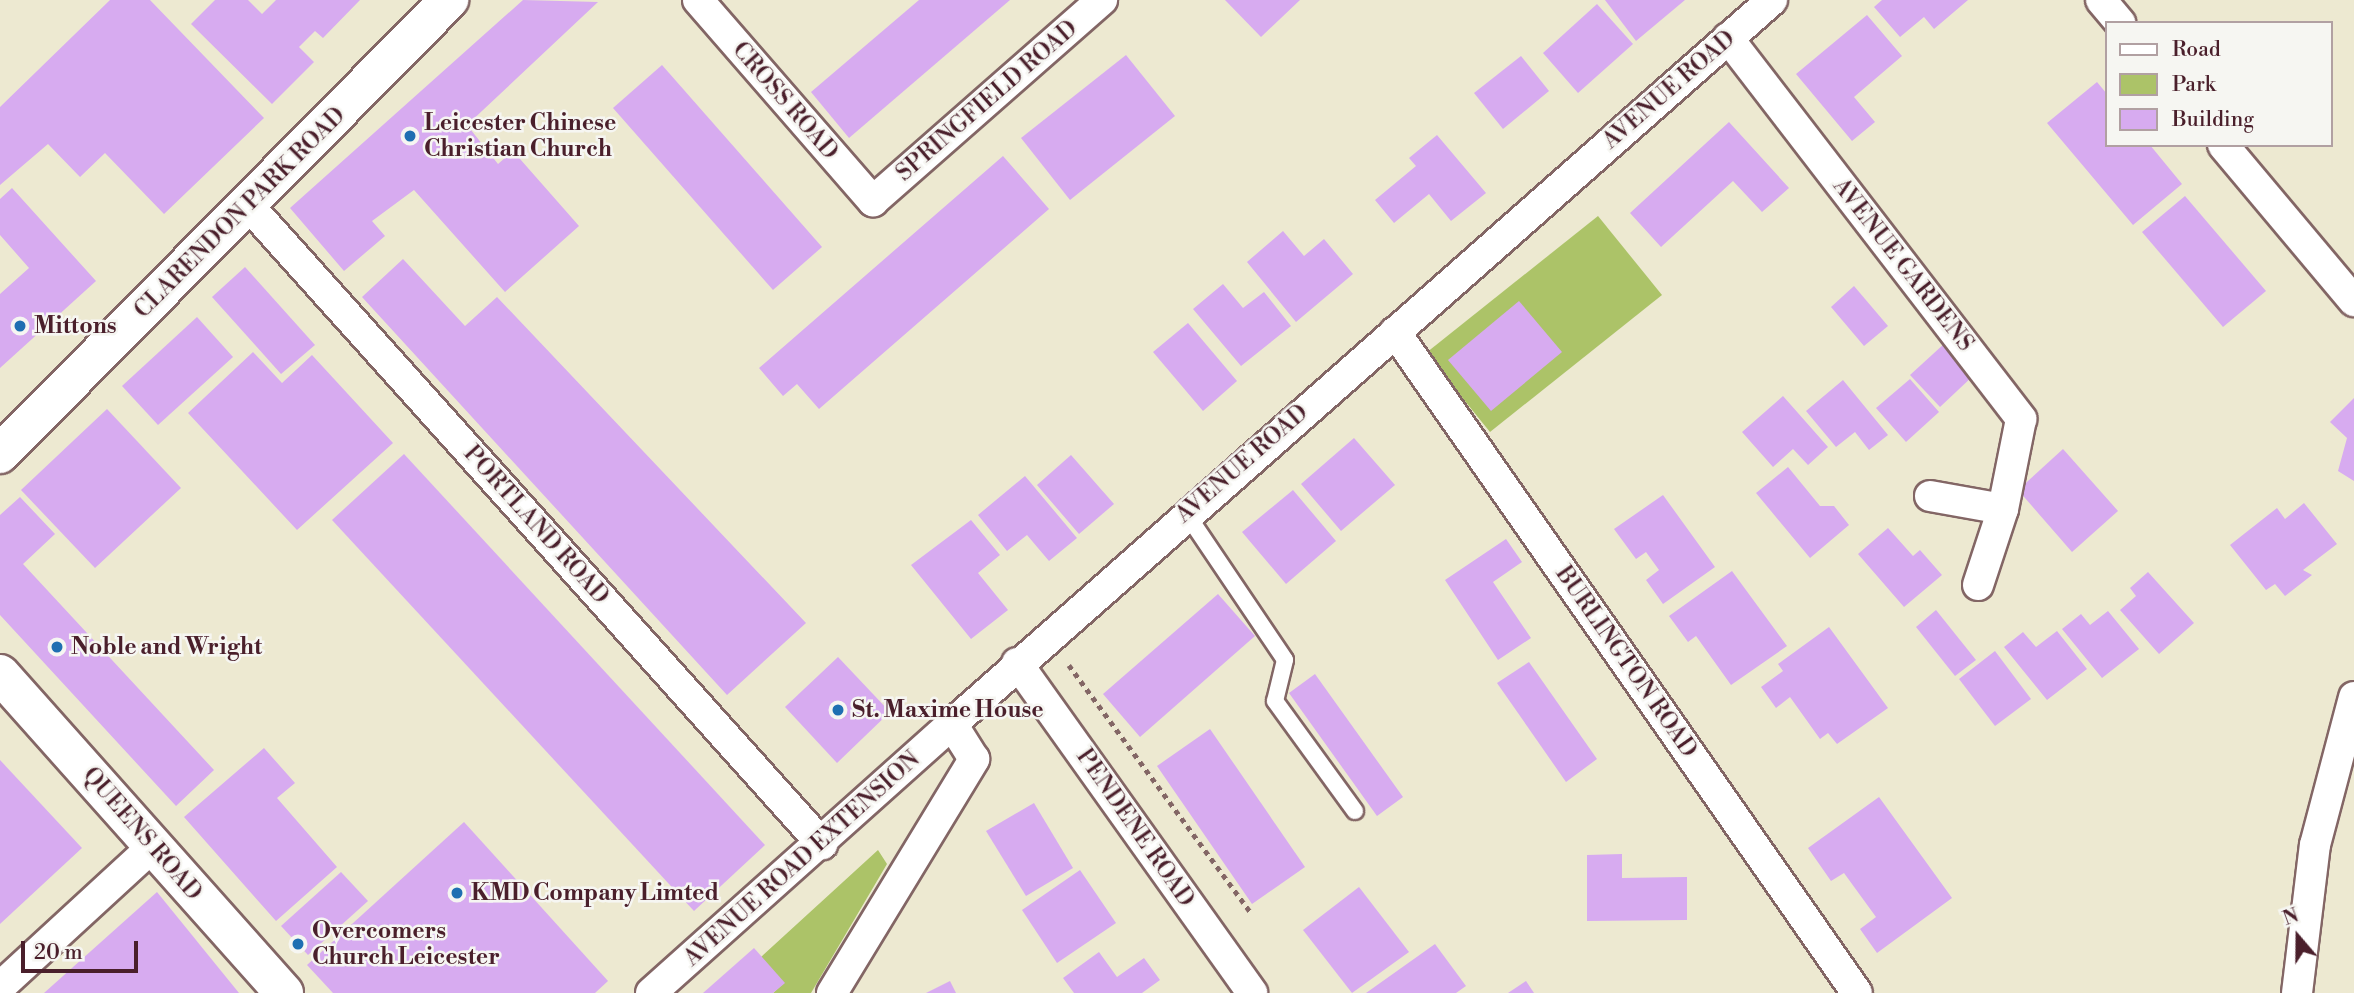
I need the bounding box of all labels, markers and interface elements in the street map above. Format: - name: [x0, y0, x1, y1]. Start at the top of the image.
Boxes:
- street label: SPRINGFIELD ROAD: [891, 15, 1083, 187]
- legend: [2106, 21, 2333, 147]
- street label: AVENUE ROAD: [1597, 25, 1741, 155]
- street label: CROSS ROAD: [726, 36, 844, 166]
- text: Road: [2172, 37, 2221, 63]
- text: Park: [2172, 72, 2216, 98]
- street label: CLARENDON PARK ROAD: [129, 102, 351, 324]
- text: Building: [2172, 107, 2254, 133]
- place label: Leicester Chinese Christian Church: [424, 109, 616, 163]
- marker: Leicester Chinese Christian Church: [402, 128, 418, 144]
- street label: AVENUE GARDENS: [1827, 173, 1979, 357]
- place label: Mittons: [34, 312, 117, 340]
- marker: Mittons: [12, 318, 28, 334]
- street label: AVENUE ROAD: [1170, 399, 1314, 529]
- street label: PORTLAND ROAD: [458, 440, 614, 610]
- street label: BURLINGTON ROAD: [1550, 561, 1702, 763]
- place label: Noble and Wright: [71, 633, 262, 661]
- marker: Noble and Wright: [49, 639, 65, 655]
- place label: St. Maxime House: [852, 696, 1044, 724]
- marker: St. Maxime House: [830, 702, 846, 718]
- street label: PENDENE ROAD: [1070, 744, 1200, 912]
- street label: AVENUE ROAD EXTENSION: [678, 746, 926, 972]
- street label: QUEENS ROAD: [77, 762, 207, 906]
- place label: KMD Company Limted: [471, 879, 719, 907]
- marker: KMD Company Limted: [449, 885, 465, 901]
- north arrow: [2263, 902, 2333, 972]
- text: N: [2280, 903, 2302, 931]
- place label: Overcomers Church Leicester: [312, 917, 500, 971]
- scale bar: [24, 926, 142, 970]
- marker: Overcomers Church Leicester: [290, 936, 306, 952]
- text: 20 m: [34, 940, 83, 966]

